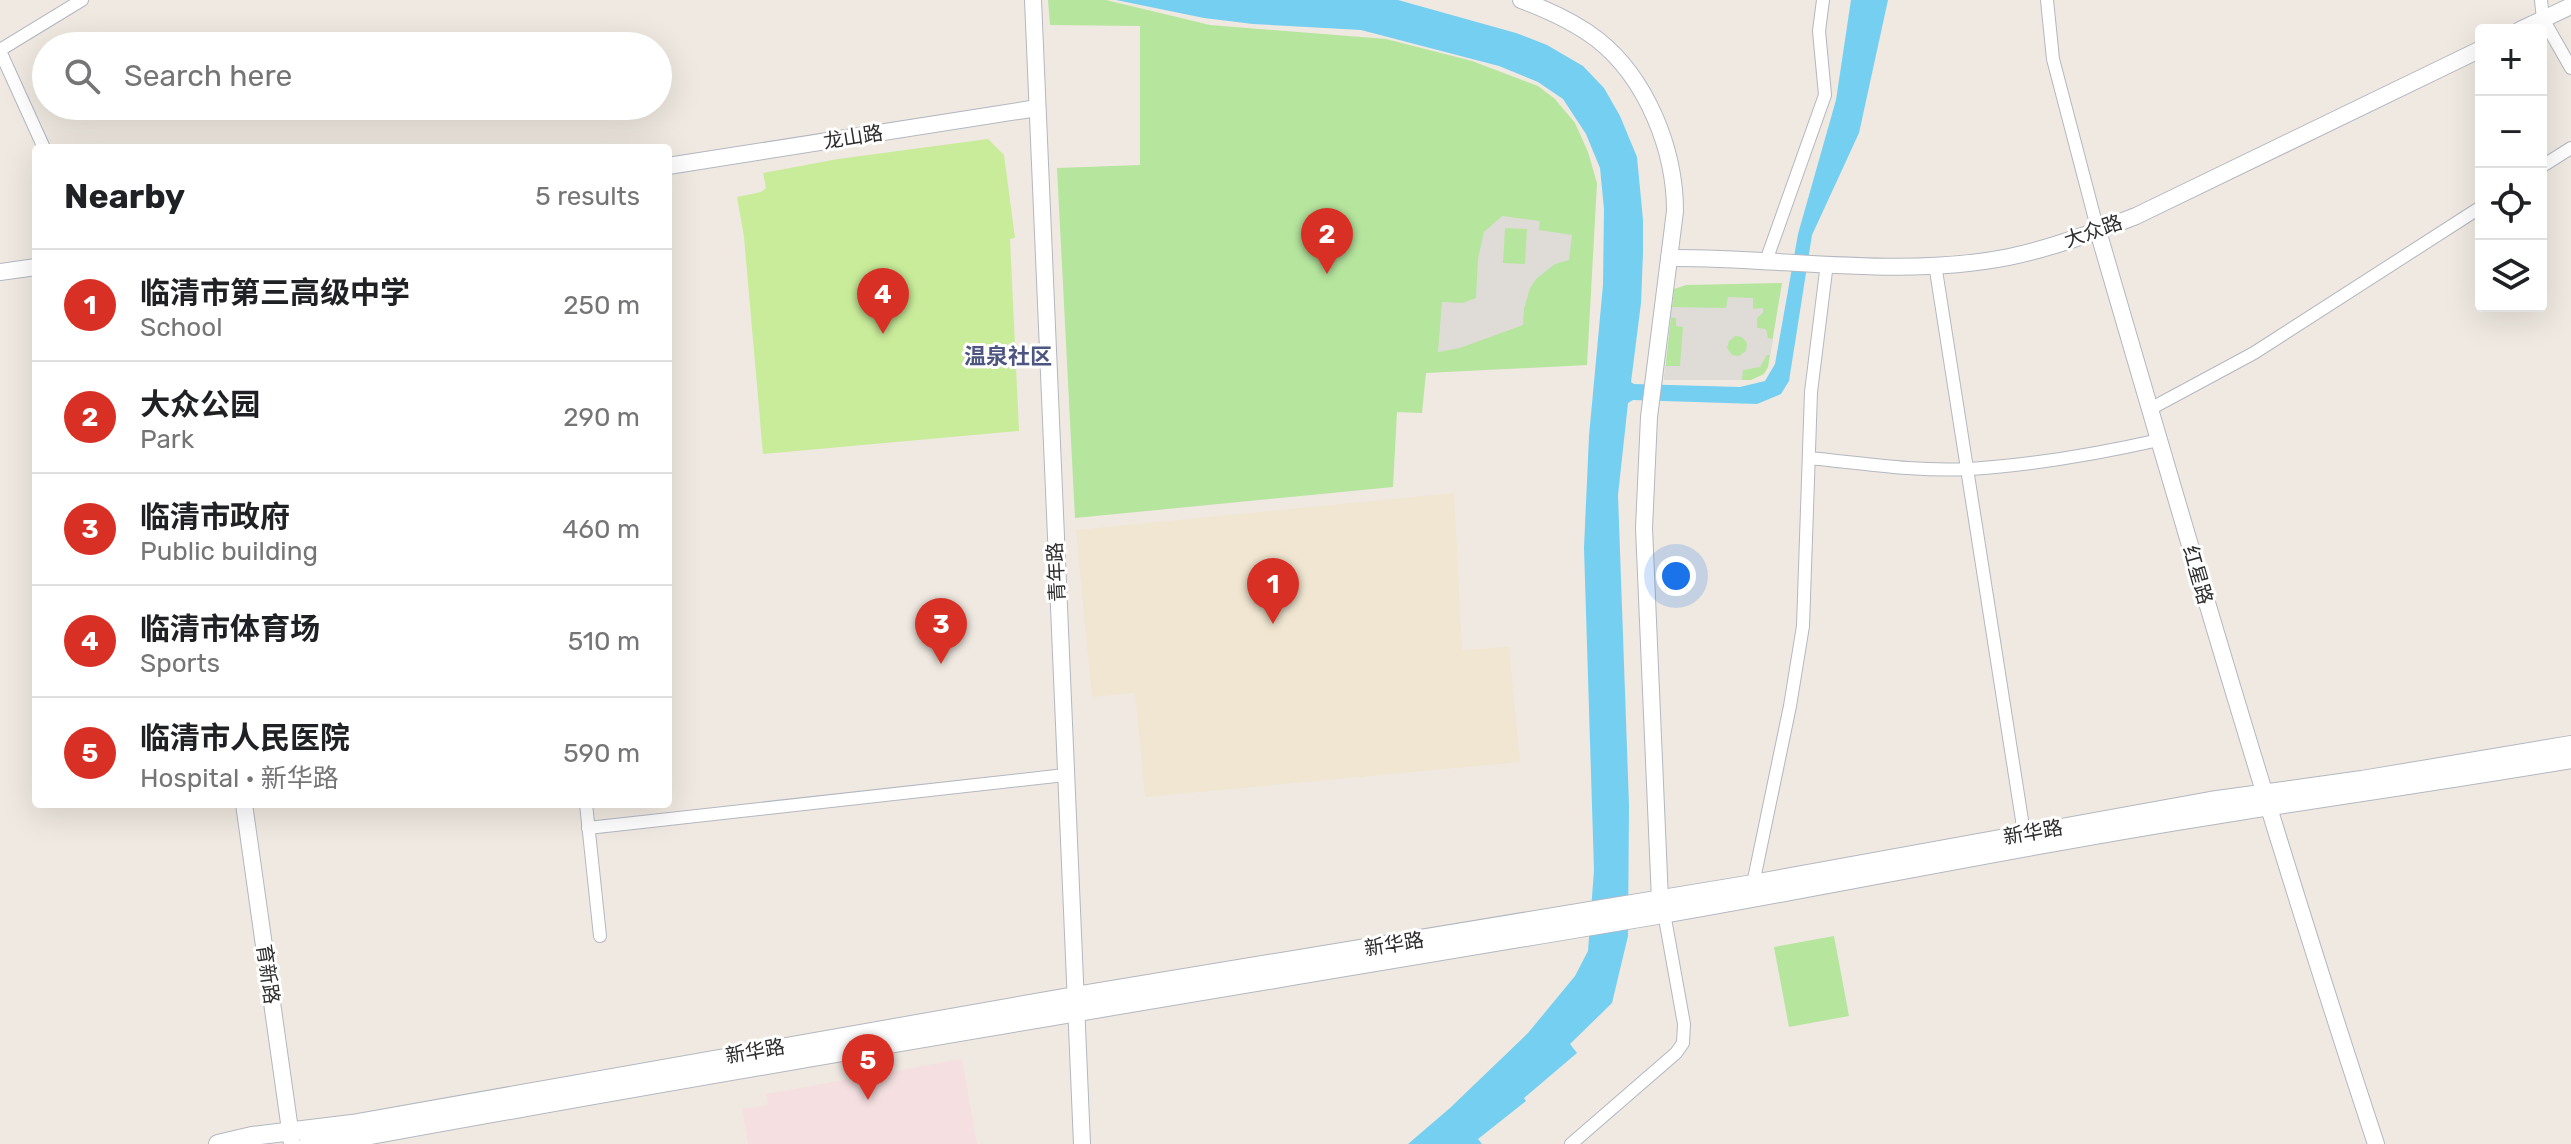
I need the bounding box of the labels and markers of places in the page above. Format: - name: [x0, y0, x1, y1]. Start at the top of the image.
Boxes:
- pin: 2: [1301, 208, 1353, 274]
- pin: 4: [857, 268, 909, 334]
- pin: 1: [1247, 558, 1299, 624]
- pin: 3: [915, 598, 967, 664]
- pin: 5: [842, 1034, 894, 1100]

